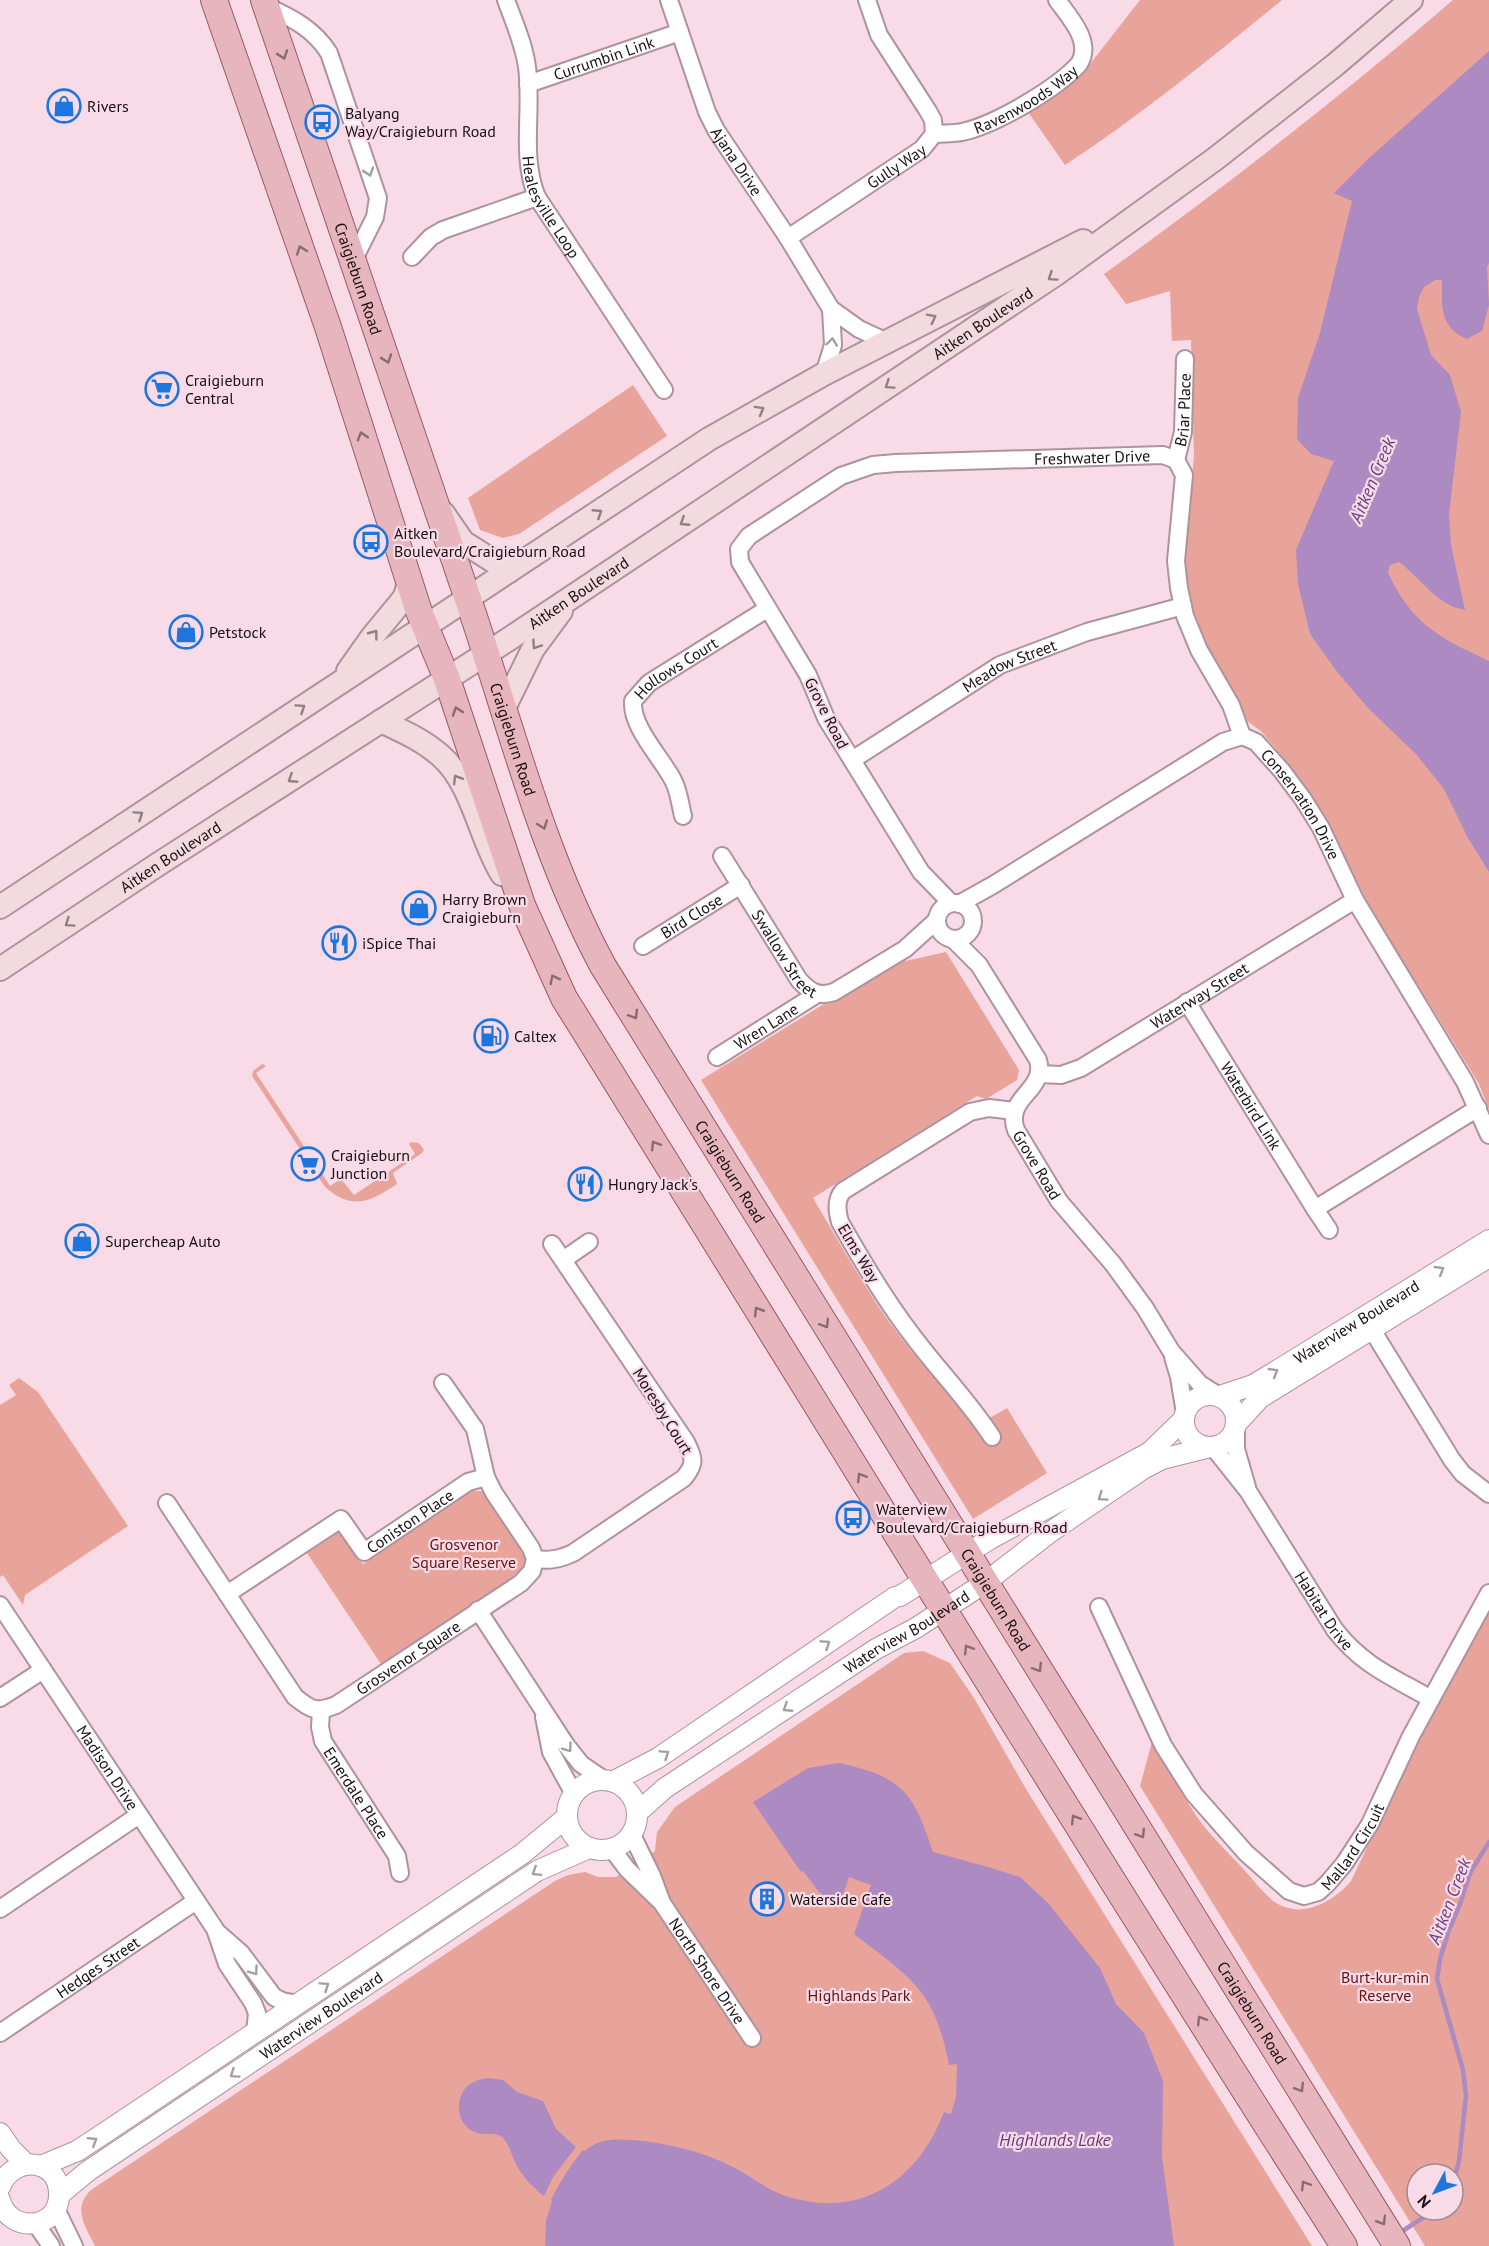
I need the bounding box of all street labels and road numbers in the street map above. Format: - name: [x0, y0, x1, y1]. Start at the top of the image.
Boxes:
- street label: Currumbin Link: [551, 32, 657, 85]
- street label: Ravenwoods Way: [971, 60, 1082, 138]
- street label: Ajana Drive: [707, 123, 767, 199]
- street label: Gully Way: [863, 139, 930, 193]
- street label: Healesville Loop: [518, 155, 584, 262]
- street label: Craigieburn Road: [330, 220, 387, 337]
- street label: Aitken Boulevard: [929, 282, 1037, 364]
- street label: Briar Place: [1170, 373, 1195, 449]
- street label: Freshwater Drive: [1034, 445, 1150, 469]
- street label: Aitken Boulevard: [524, 552, 632, 633]
- street label: Hollows Court: [630, 632, 722, 703]
- street label: Meadow Street: [958, 634, 1060, 697]
- street label: Grove Road: [801, 674, 853, 752]
- street label: Craigieburn Road: [486, 680, 541, 798]
- street label: Conservation Drive: [1257, 745, 1344, 863]
- street label: Aitken Boulevard: [116, 817, 225, 897]
- street label: Bird Close: [657, 889, 726, 943]
- street label: Swallow Street: [748, 906, 821, 1002]
- street label: Waterway Street: [1147, 958, 1252, 1033]
- street label: Wren Lane: [730, 998, 802, 1054]
- street label: Waterbird Link: [1216, 1058, 1286, 1154]
- street label: Craigieburn Road: [691, 1116, 770, 1226]
- street label: Grove Road: [1008, 1127, 1066, 1203]
- street label: Elms Way: [834, 1220, 885, 1286]
- street label: Waterview Boulevard: [1290, 1275, 1423, 1368]
- street label: Moresby Court: [628, 1364, 698, 1458]
- street label: Coniston Place: [363, 1485, 457, 1557]
- street label: Craigieburn Road: [957, 1545, 1035, 1655]
- street label: Habitat Drive: [1291, 1567, 1358, 1654]
- street label: Waterview Boulevard: [840, 1586, 973, 1678]
- street label: Grosvenor Square: [352, 1616, 464, 1699]
- street label: Madison Drive: [72, 1721, 143, 1814]
- street label: Emerdale Place: [319, 1743, 393, 1843]
- street label: Mallard Circuit: [1316, 1799, 1389, 1894]
- street label: North Shore Drive: [665, 1914, 750, 2028]
- street label: Hedges Street: [52, 1932, 144, 2002]
- street label: Craigieburn Road: [1213, 1958, 1292, 2068]
- street label: Waterview Boulevard: [256, 1967, 386, 2063]

